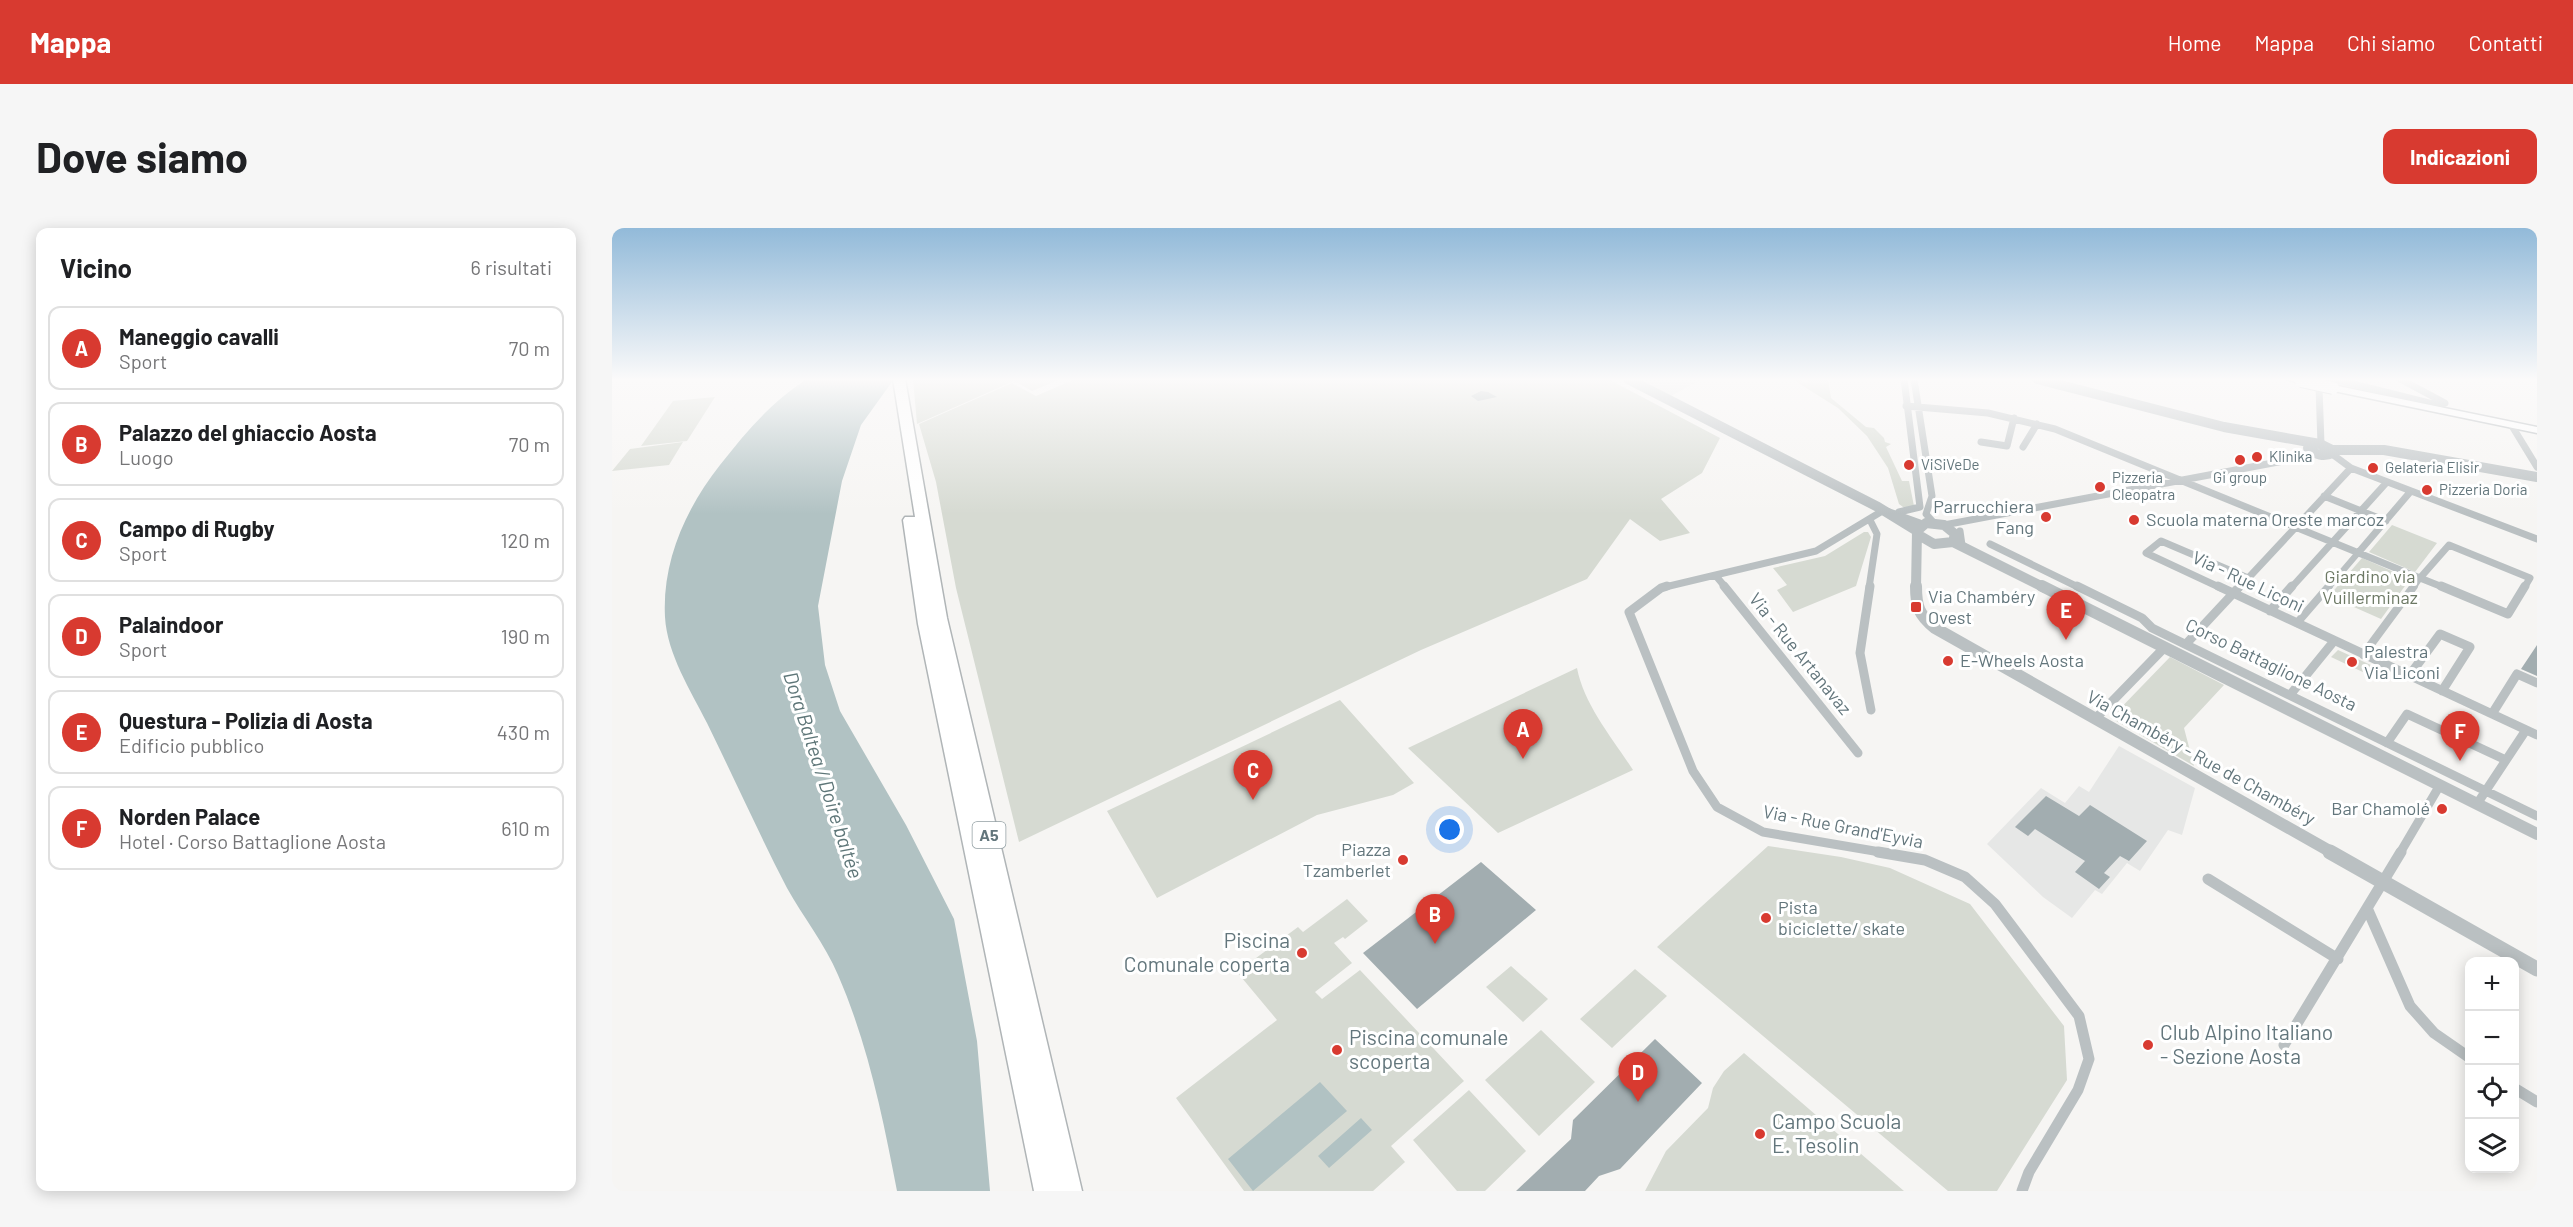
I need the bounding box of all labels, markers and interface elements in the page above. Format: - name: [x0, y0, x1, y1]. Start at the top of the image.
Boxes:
- text: Mappa: [30, 25, 111, 59]
- text: Home: [2168, 30, 2221, 55]
- text: Mappa: [2254, 30, 2314, 55]
- text: Chi siamo: [2347, 30, 2436, 55]
- text: Contatti: [2469, 30, 2543, 55]
- button: Indicazioni: [2383, 129, 2537, 184]
- text: Dove siamo: [36, 131, 248, 181]
- text: Vicino: [60, 252, 132, 283]
- text: 6 risultati: [471, 255, 552, 279]
- text: Maneggio cavalli: [119, 323, 279, 349]
- text: A: [75, 336, 88, 360]
- text: 70 m: [509, 336, 550, 360]
- text: Sport: [119, 349, 167, 373]
- text: Palazzo del ghiaccio Aosta: [119, 419, 377, 445]
- text: B: [75, 432, 88, 456]
- text: 70 m: [509, 432, 550, 456]
- text: Luogo: [119, 445, 174, 469]
- place label: Klinika: [2269, 447, 2312, 465]
- marker: Klinika: [2250, 450, 2264, 464]
- marker: Gi group: [2233, 453, 2247, 467]
- place label: ViSiVeDe: [1921, 455, 1980, 473]
- marker: ViSiVeDe: [1902, 458, 1916, 472]
- place label: Gelateria Elisir: [2385, 458, 2480, 476]
- marker: Gelateria Elisir: [2366, 461, 2380, 475]
- place label: Pizzeria Cleopatra: [2112, 468, 2175, 503]
- place label: Gi group: [2213, 468, 2267, 486]
- marker: Pizzeria Cleopatra: [2093, 480, 2107, 494]
- place label: Pizzeria Doria: [2439, 480, 2527, 498]
- marker: Pizzeria Doria: [2420, 483, 2434, 497]
- place label: Parrucchiera Fang: [1933, 495, 2034, 538]
- place label: Scuola materna Oreste marcoz: [2146, 508, 2384, 530]
- marker: Parrucchiera Fang: [2039, 510, 2053, 524]
- marker: Scuola materna Oreste marcoz: [2127, 513, 2141, 527]
- text: Campo di Rugby: [119, 515, 275, 541]
- text: C: [75, 528, 88, 552]
- text: 120 m: [500, 528, 550, 552]
- text: Sport: [119, 541, 167, 565]
- street label: Via - Rue Liconi: [2189, 546, 2308, 617]
- park label: Giardino via Vuillerminaz: [2322, 565, 2418, 608]
- place label: Via Chambéry Ovest: [1928, 585, 2035, 628]
- street label: Via - Rue Artanavaz: [1745, 588, 1857, 719]
- pin: E: [2046, 590, 2086, 640]
- marker: Via Chambéry Ovest: [1909, 600, 1923, 614]
- text: Palaindoor: [119, 611, 224, 637]
- street label: Corso Battaglione Aosta: [2182, 613, 2361, 715]
- text: D: [75, 624, 88, 648]
- text: 190 m: [501, 624, 550, 648]
- text: Sport: [119, 637, 167, 661]
- place label: Palestra Via Liconi: [2364, 640, 2440, 683]
- place label: E-Wheels Aosta: [1960, 649, 2084, 671]
- marker: E-Wheels Aosta: [1941, 654, 1955, 668]
- marker: Palestra Via Liconi: [2345, 655, 2359, 669]
- water label: Dora Baltea / Doire baltée: [779, 668, 869, 881]
- street label: Via Chambéry - Rue de Chambéry: [2083, 685, 2320, 829]
- text: Questura - Polizia di Aosta: [119, 707, 373, 733]
- pin: A: [1504, 710, 1542, 759]
- pin: F: [2440, 712, 2480, 761]
- text: E: [76, 720, 87, 744]
- text: 430 m: [497, 720, 550, 744]
- text: Edificio pubblico: [119, 733, 264, 757]
- pin: C: [1234, 750, 1272, 800]
- place label: Bar Chamolé: [2331, 797, 2430, 819]
- street label: Via - Rue Grand'Eyvia: [1761, 800, 1925, 852]
- marker: Bar Chamolé: [2435, 802, 2449, 816]
- text: Norden Palace: [119, 803, 260, 829]
- your location: [1435, 815, 1464, 844]
- text: F: [76, 816, 87, 840]
- text: 610 m: [501, 816, 550, 840]
- road number: A5: [972, 822, 1006, 848]
- text: Hotel · Corso Battaglione Aosta: [119, 829, 386, 853]
- place label: Piazza Tzamberlet: [1303, 838, 1391, 881]
- marker: Piazza Tzamberlet: [1396, 853, 1410, 867]
- pin: B: [1416, 894, 1454, 944]
- place label: Pista biciclette/ skate: [1778, 896, 1905, 939]
- marker: Pista biciclette/ skate: [1759, 911, 1773, 925]
- place label: Piscina Comunale coperta: [1124, 927, 1290, 976]
- marker: Piscina Comunale coperta: [1295, 946, 1309, 960]
- map controls: [2465, 957, 2519, 1173]
- button: +: [2465, 957, 2519, 1011]
- button: −: [2465, 1011, 2519, 1065]
- place label: Club Alpino Italiano - Sezione Aosta: [2160, 1019, 2333, 1068]
- place label: Piscina comunale scoperta: [1349, 1024, 1508, 1073]
- marker: Club Alpino Italiano - Sezione Aosta: [2141, 1038, 2155, 1052]
- marker: Piscina comunale scoperta: [1330, 1043, 1344, 1057]
- pin: D: [1618, 1052, 1658, 1102]
- button: locate: [2465, 1065, 2519, 1119]
- place label: Campo Scuola E. Tesolin: [1772, 1108, 1901, 1157]
- button: layers: [2465, 1119, 2519, 1173]
- marker: Campo Scuola E. Tesolin: [1753, 1127, 1767, 1141]

